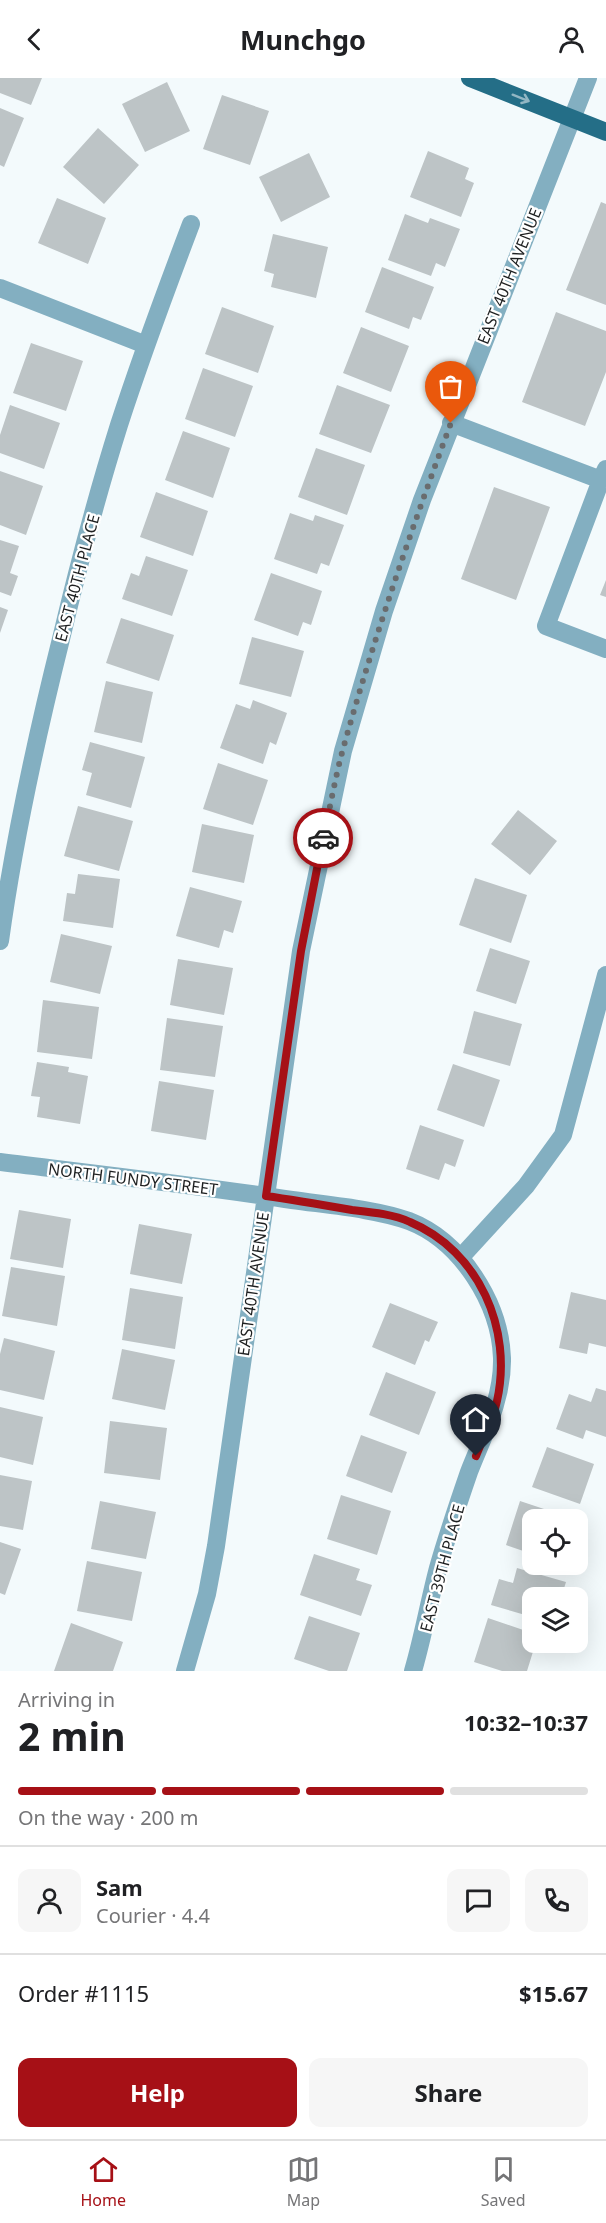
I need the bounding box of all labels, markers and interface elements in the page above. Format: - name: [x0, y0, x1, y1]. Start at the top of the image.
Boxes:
- text: Munchgo: [240, 21, 366, 58]
- icon: back: [18, 23, 51, 56]
- icon: person: [555, 23, 588, 56]
- one-way arrow: [511, 93, 529, 104]
- street label: EAST 40TH AVENUE: [472, 205, 546, 347]
- pin: [425, 361, 476, 423]
- icon: bag: [434, 370, 467, 403]
- street label: EAST 40TH PLACE: [49, 512, 105, 644]
- courier: [293, 808, 353, 868]
- icon: car: [307, 822, 340, 855]
- street label: NORTH FUNDY STREET: [47, 1158, 219, 1200]
- street label: EAST 40TH AVENUE: [232, 1211, 274, 1357]
- pin: [450, 1394, 501, 1456]
- icon: home: [459, 1403, 492, 1436]
- street label: EAST 39TH PLACE: [414, 1502, 470, 1634]
- map controls: [522, 1509, 588, 1653]
- button: locate: [522, 1509, 588, 1575]
- button: layers: [522, 1587, 588, 1653]
- text: Arriving in: [18, 1686, 115, 1713]
- text: 10:32–10:37: [464, 1707, 588, 1737]
- text: 2 min: [18, 1709, 125, 1762]
- text: On the way · 200 m: [18, 1804, 198, 1831]
- button: person: [18, 1869, 81, 1932]
- button: chat: [447, 1869, 510, 1932]
- button: phone: [525, 1869, 588, 1932]
- text: Sam: [96, 1872, 143, 1902]
- text: Courier · 4.4: [96, 1902, 210, 1929]
- text: Order #1115: [18, 1978, 149, 2008]
- text: $15.67: [519, 1978, 588, 2008]
- button: Help: [18, 2058, 297, 2127]
- button: Share: [309, 2058, 588, 2127]
- tab: Home: [80, 2153, 126, 2211]
- tab: Map: [287, 2153, 320, 2211]
- tab: Saved: [481, 2153, 526, 2211]

